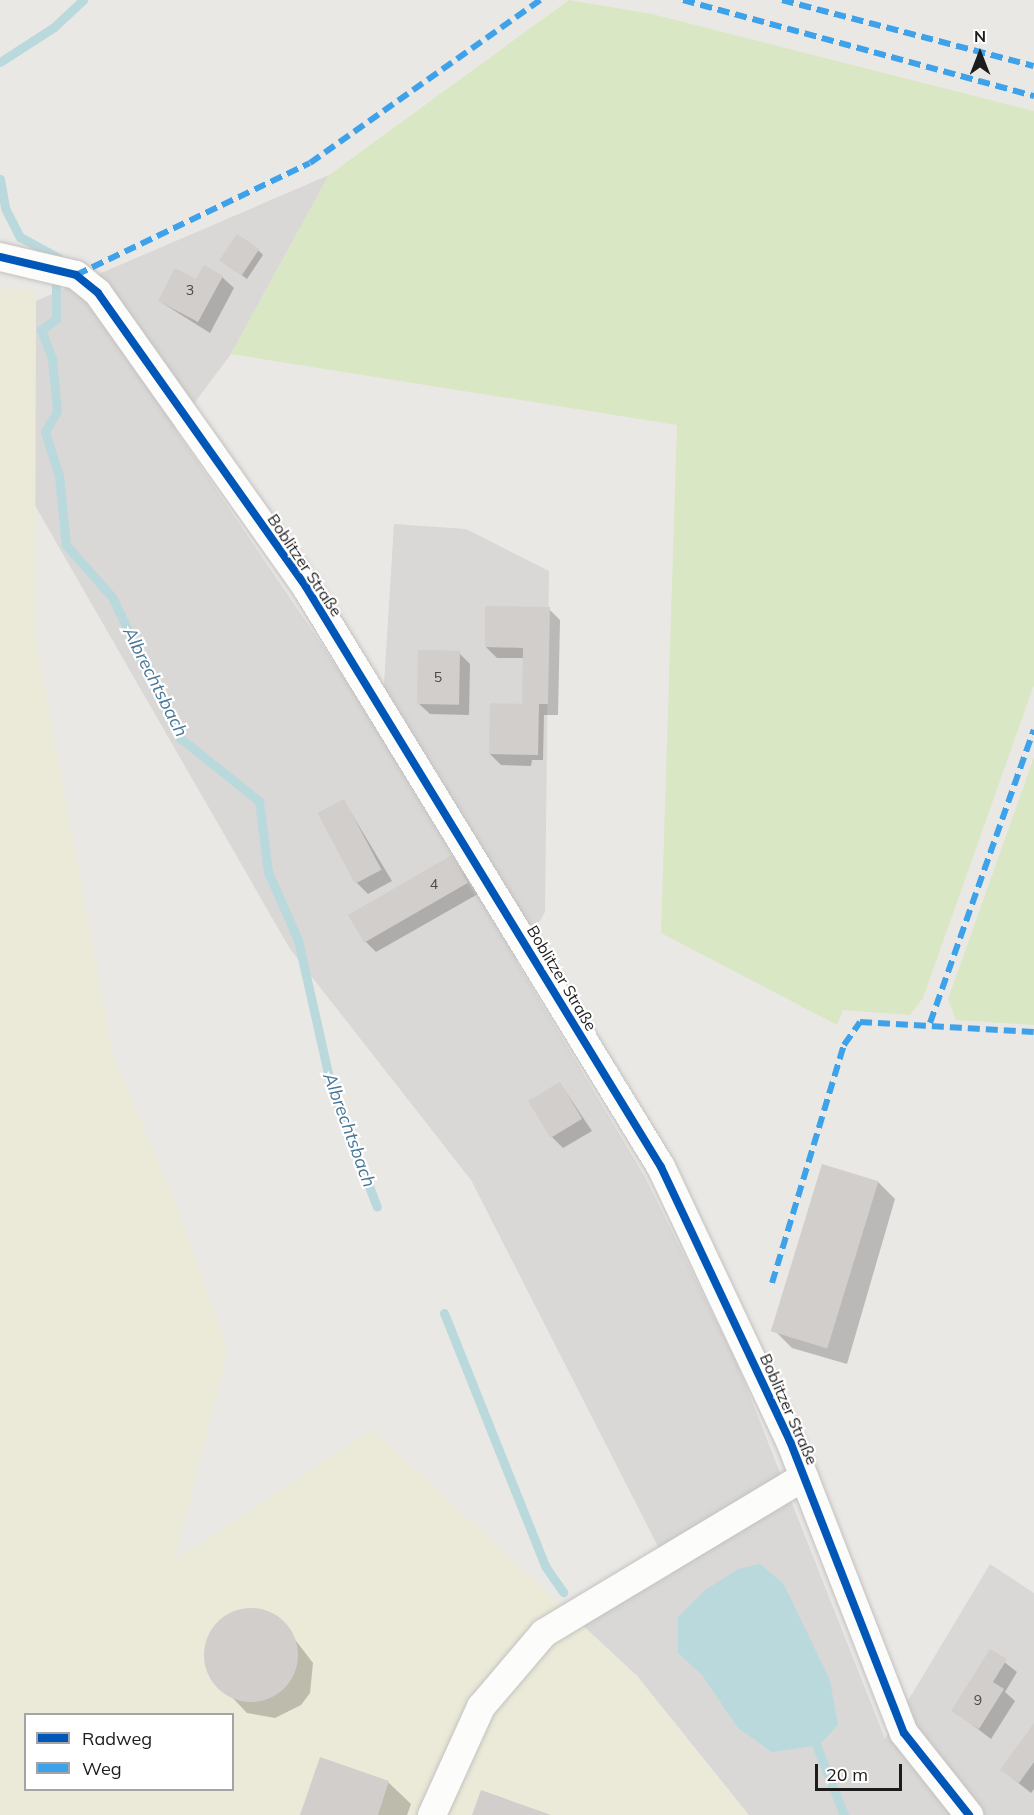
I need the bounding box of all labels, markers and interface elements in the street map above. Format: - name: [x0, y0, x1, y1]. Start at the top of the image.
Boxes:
- north arrow: [950, 24, 1010, 84]
- text: N: [974, 26, 986, 46]
- house number: 3: [186, 282, 194, 298]
- street label: Boblitzer Straße: [264, 510, 346, 620]
- water label: Albrechtsbach: [118, 624, 192, 740]
- house number: 5: [434, 669, 442, 685]
- house number: 4: [430, 876, 438, 892]
- street label: Boblitzer Straße: [523, 922, 601, 1034]
- water label: Albrechtsbach: [318, 1070, 380, 1190]
- street label: Boblitzer Straße: [756, 1351, 822, 1467]
- house number: 9: [974, 1692, 982, 1708]
- legend: [24, 1713, 234, 1791]
- text: Radweg: [82, 1727, 152, 1750]
- scale bar: [818, 1752, 905, 1790]
- text: Weg: [82, 1757, 122, 1780]
- text: 20 m: [826, 1763, 868, 1786]

